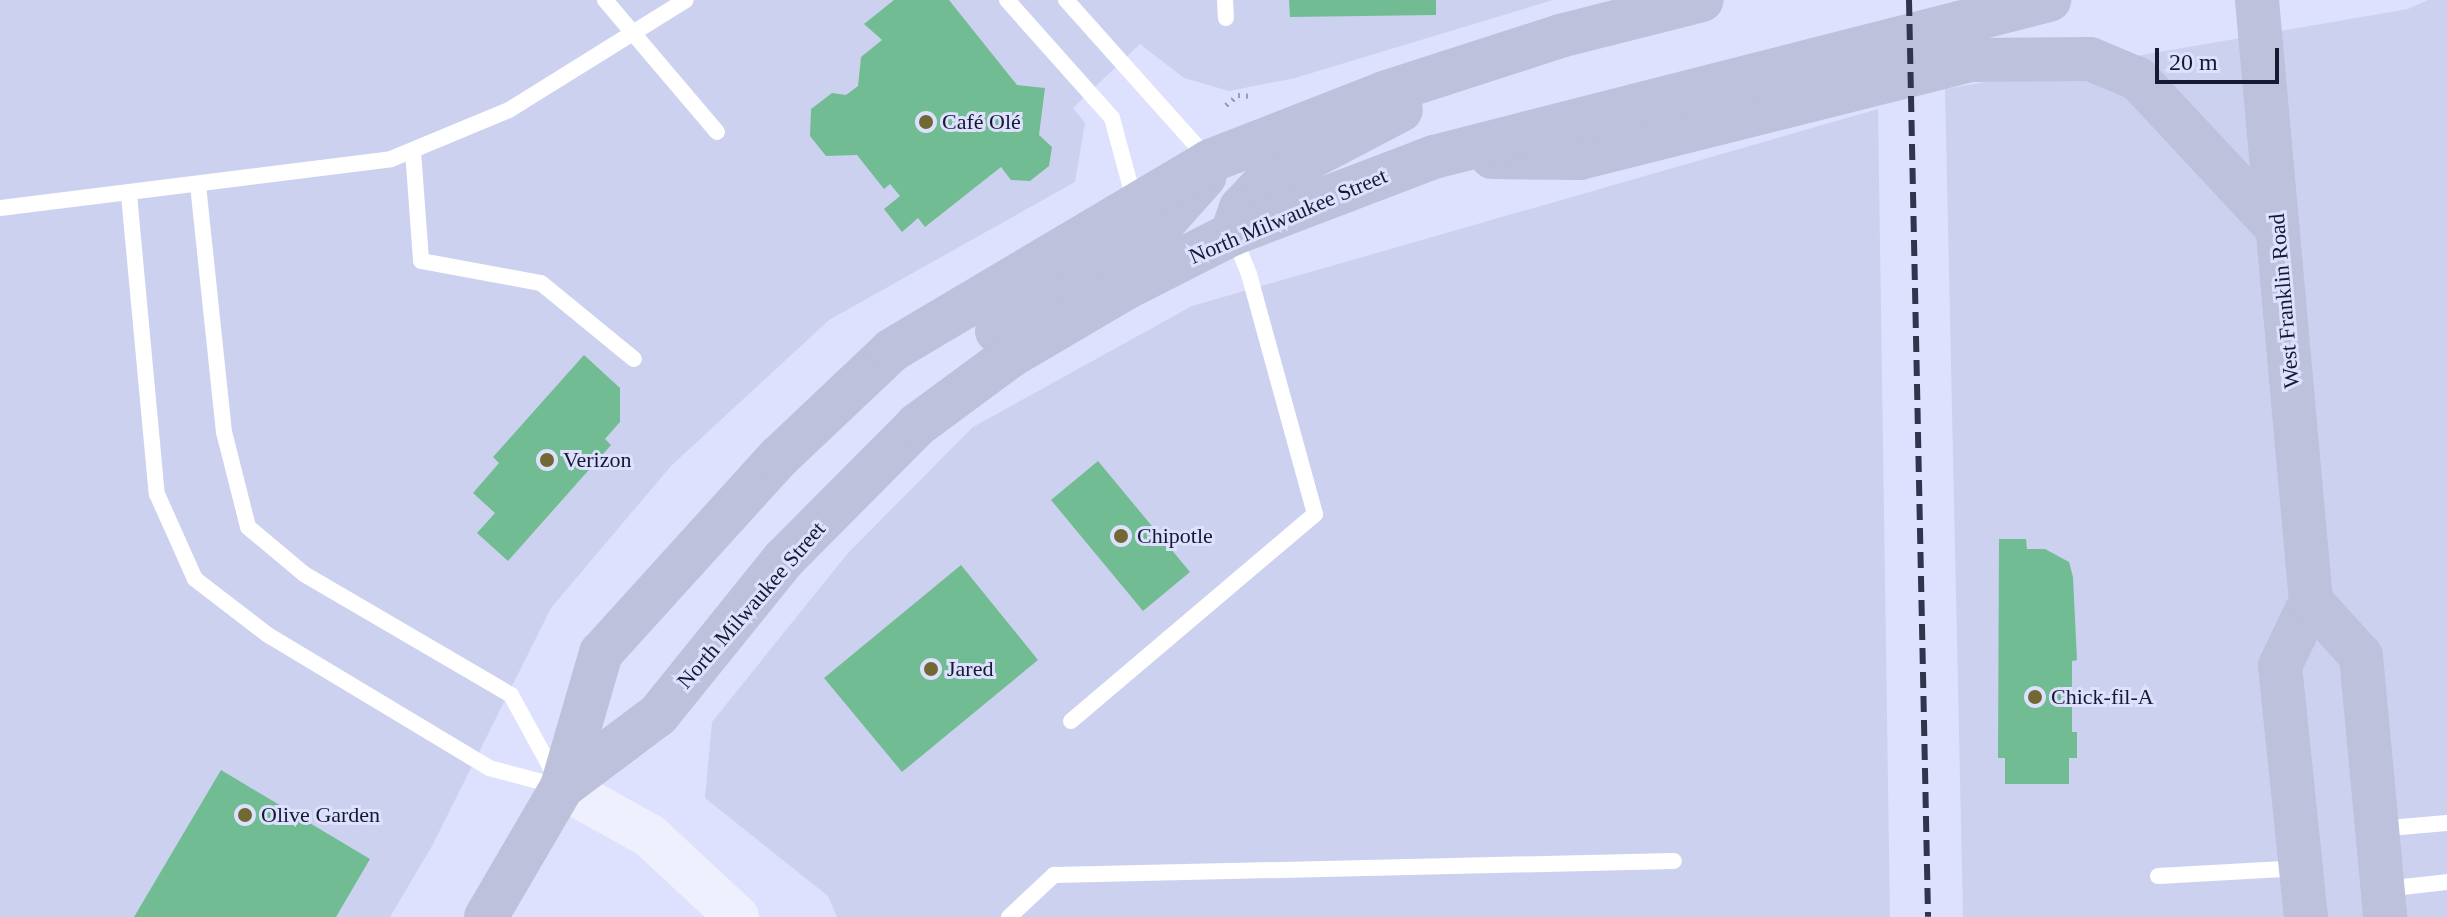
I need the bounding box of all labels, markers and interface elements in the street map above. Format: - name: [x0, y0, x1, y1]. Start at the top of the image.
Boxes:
- scale bar: [2159, 32, 2283, 82]
- text: 20 m: [2169, 49, 2218, 75]
- place label: Café Olé: [942, 109, 1021, 135]
- marker: Café Olé: [917, 113, 935, 131]
- street label: North Milwaukee Street: [1185, 162, 1391, 270]
- street label: West Franklin Road: [2263, 212, 2305, 390]
- place label: Verizon: [563, 447, 631, 473]
- marker: Verizon: [538, 451, 556, 469]
- street label: North Milwaukee Street: [671, 516, 831, 694]
- place label: Chipotle: [1137, 523, 1213, 549]
- marker: Chipotle: [1112, 527, 1130, 545]
- place label: Jared: [947, 656, 993, 682]
- marker: Jared: [922, 660, 940, 678]
- place label: Chick-fil-A: [2051, 684, 2154, 710]
- marker: Chick-fil-A: [2026, 688, 2044, 706]
- place label: Olive Garden: [261, 802, 380, 828]
- marker: Olive Garden: [236, 806, 254, 824]

